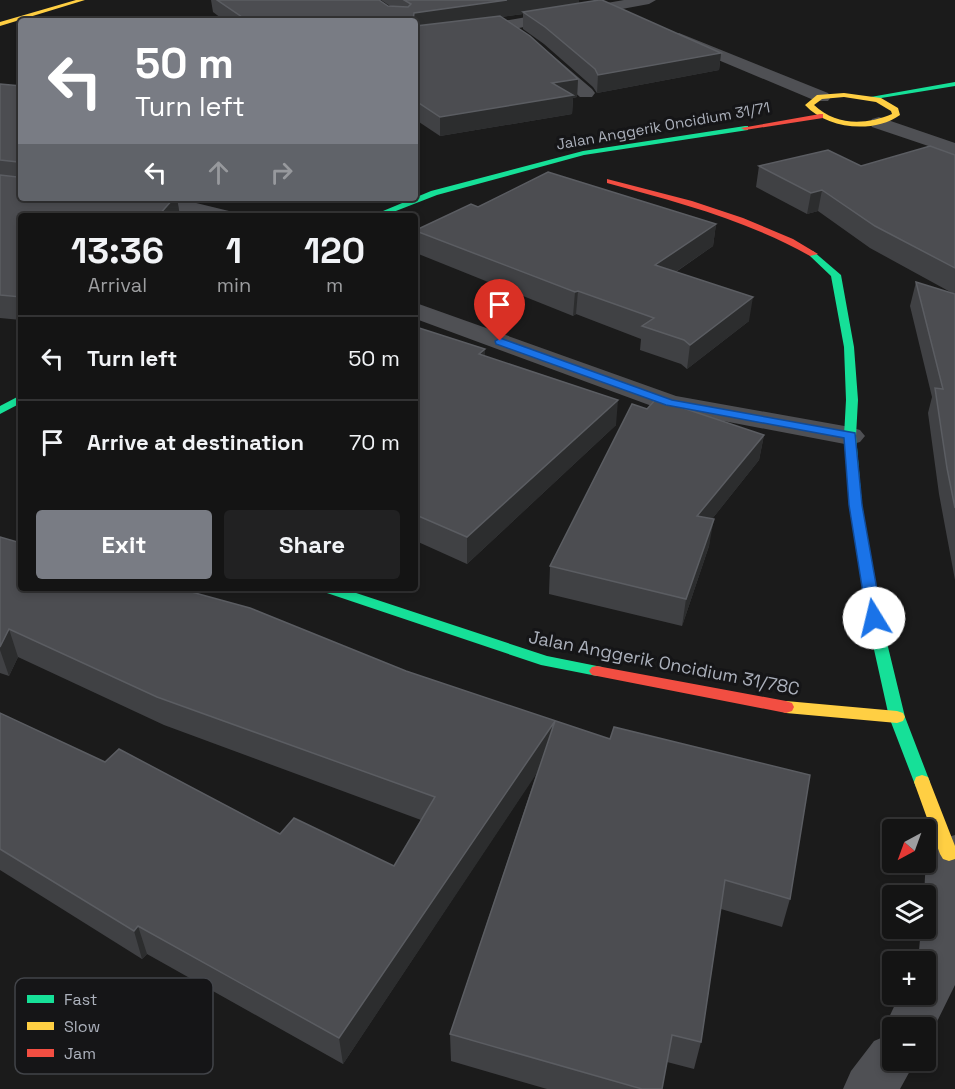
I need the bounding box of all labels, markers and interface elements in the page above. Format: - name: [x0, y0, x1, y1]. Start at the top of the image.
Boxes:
- text: 50 m: [135, 37, 234, 90]
- icon: left: [36, 42, 114, 120]
- text: Turn left: [135, 89, 245, 124]
- street label: Jalan Anggerik Oncidium 31/71: [555, 97, 771, 154]
- icon: left: [139, 156, 172, 189]
- icon: ahead: [202, 156, 235, 189]
- icon: right: [265, 156, 298, 189]
- text: 13:36: [71, 228, 164, 274]
- text: 1: [226, 228, 242, 274]
- text: 120: [304, 228, 365, 274]
- text: Arrival: [88, 272, 147, 298]
- text: min: [217, 272, 251, 298]
- text: m: [326, 272, 343, 298]
- pin: [474, 279, 525, 341]
- icon: arrive: [483, 288, 516, 321]
- icon: left: [36, 342, 69, 375]
- text: Turn left: [87, 344, 177, 372]
- text: 50 m: [348, 344, 400, 372]
- icon: arrive: [36, 426, 69, 459]
- text: Arrive at destination: [87, 428, 304, 456]
- text: 70 m: [349, 428, 400, 456]
- button: Exit: [36, 510, 212, 579]
- button: Share: [224, 510, 400, 579]
- position arrow: [842, 586, 906, 650]
- street label: Jalan Anggerik Oncidium 31/78C: [527, 625, 801, 700]
- north arrow: [882, 819, 936, 873]
- map controls: [882, 819, 936, 1071]
- button: layers: [882, 885, 936, 939]
- button: +: [882, 951, 936, 1005]
- legend: [15, 978, 213, 1074]
- text: Fast: [64, 989, 97, 1010]
- text: Slow: [64, 1016, 100, 1037]
- button: −: [882, 1017, 936, 1071]
- text: Jam: [64, 1043, 96, 1064]

